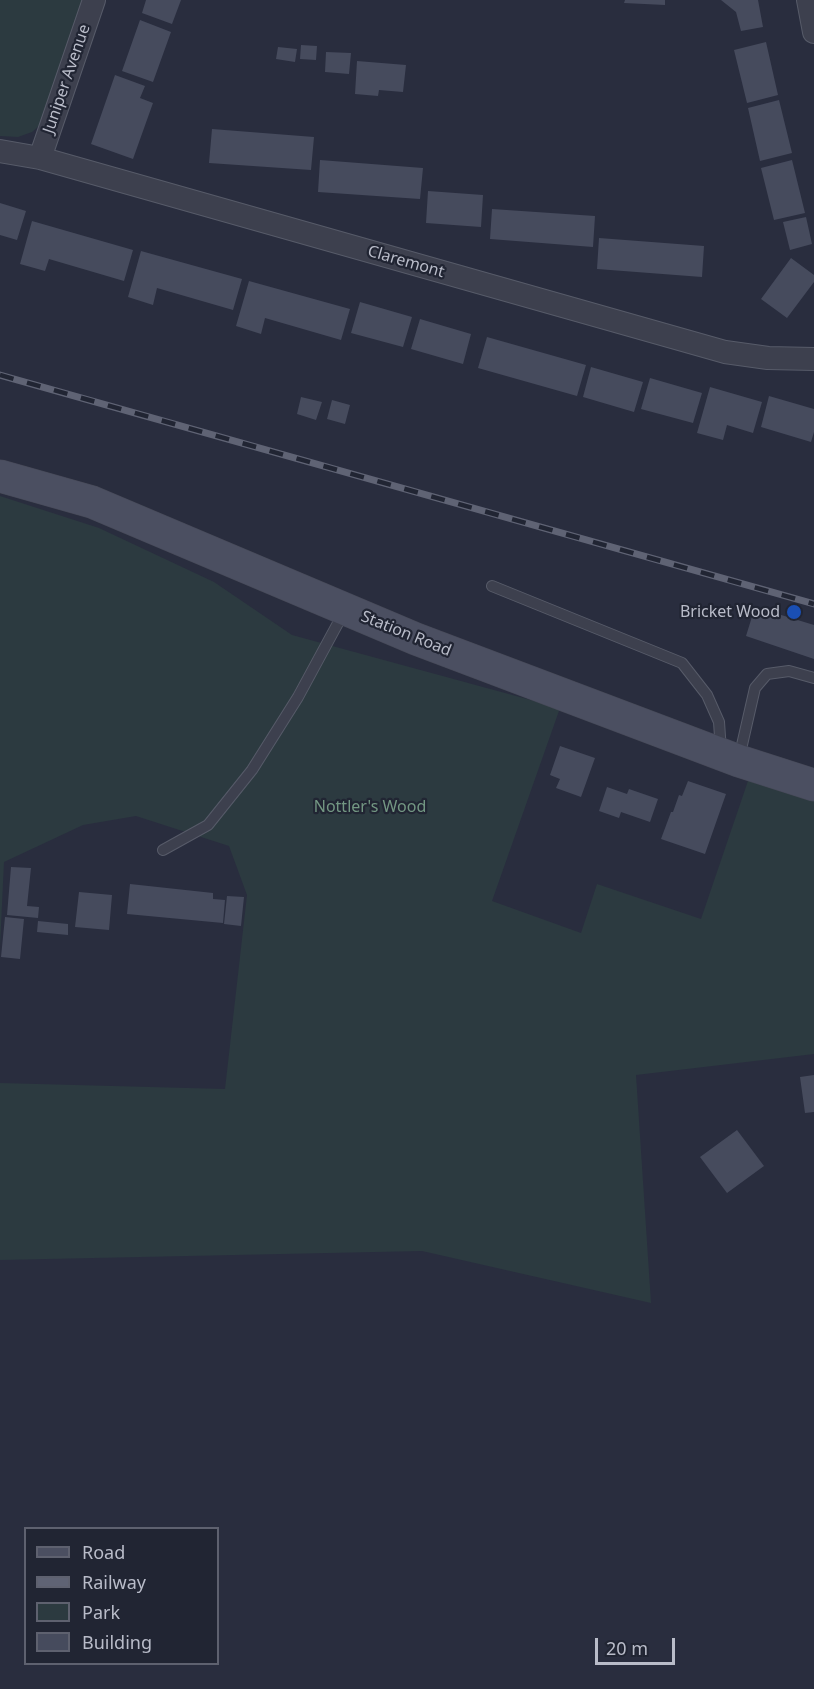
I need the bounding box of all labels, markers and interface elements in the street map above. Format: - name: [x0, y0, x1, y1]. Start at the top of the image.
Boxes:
- street label: Juniper Avenue: [39, 22, 95, 136]
- street label: Claremont: [365, 242, 447, 282]
- place label: Bricket Wood: [680, 602, 780, 622]
- marker: Bricket Wood: [785, 603, 803, 621]
- street label: Station Road: [358, 607, 454, 661]
- park label: Nottler's Wood: [314, 797, 426, 817]
- legend: [24, 1527, 219, 1665]
- text: Road: [82, 1540, 125, 1564]
- text: Railway: [82, 1570, 146, 1594]
- text: Park: [82, 1600, 120, 1624]
- scale bar: [598, 1626, 678, 1664]
- text: Building: [82, 1630, 152, 1654]
- text: 20 m: [606, 1636, 648, 1660]

